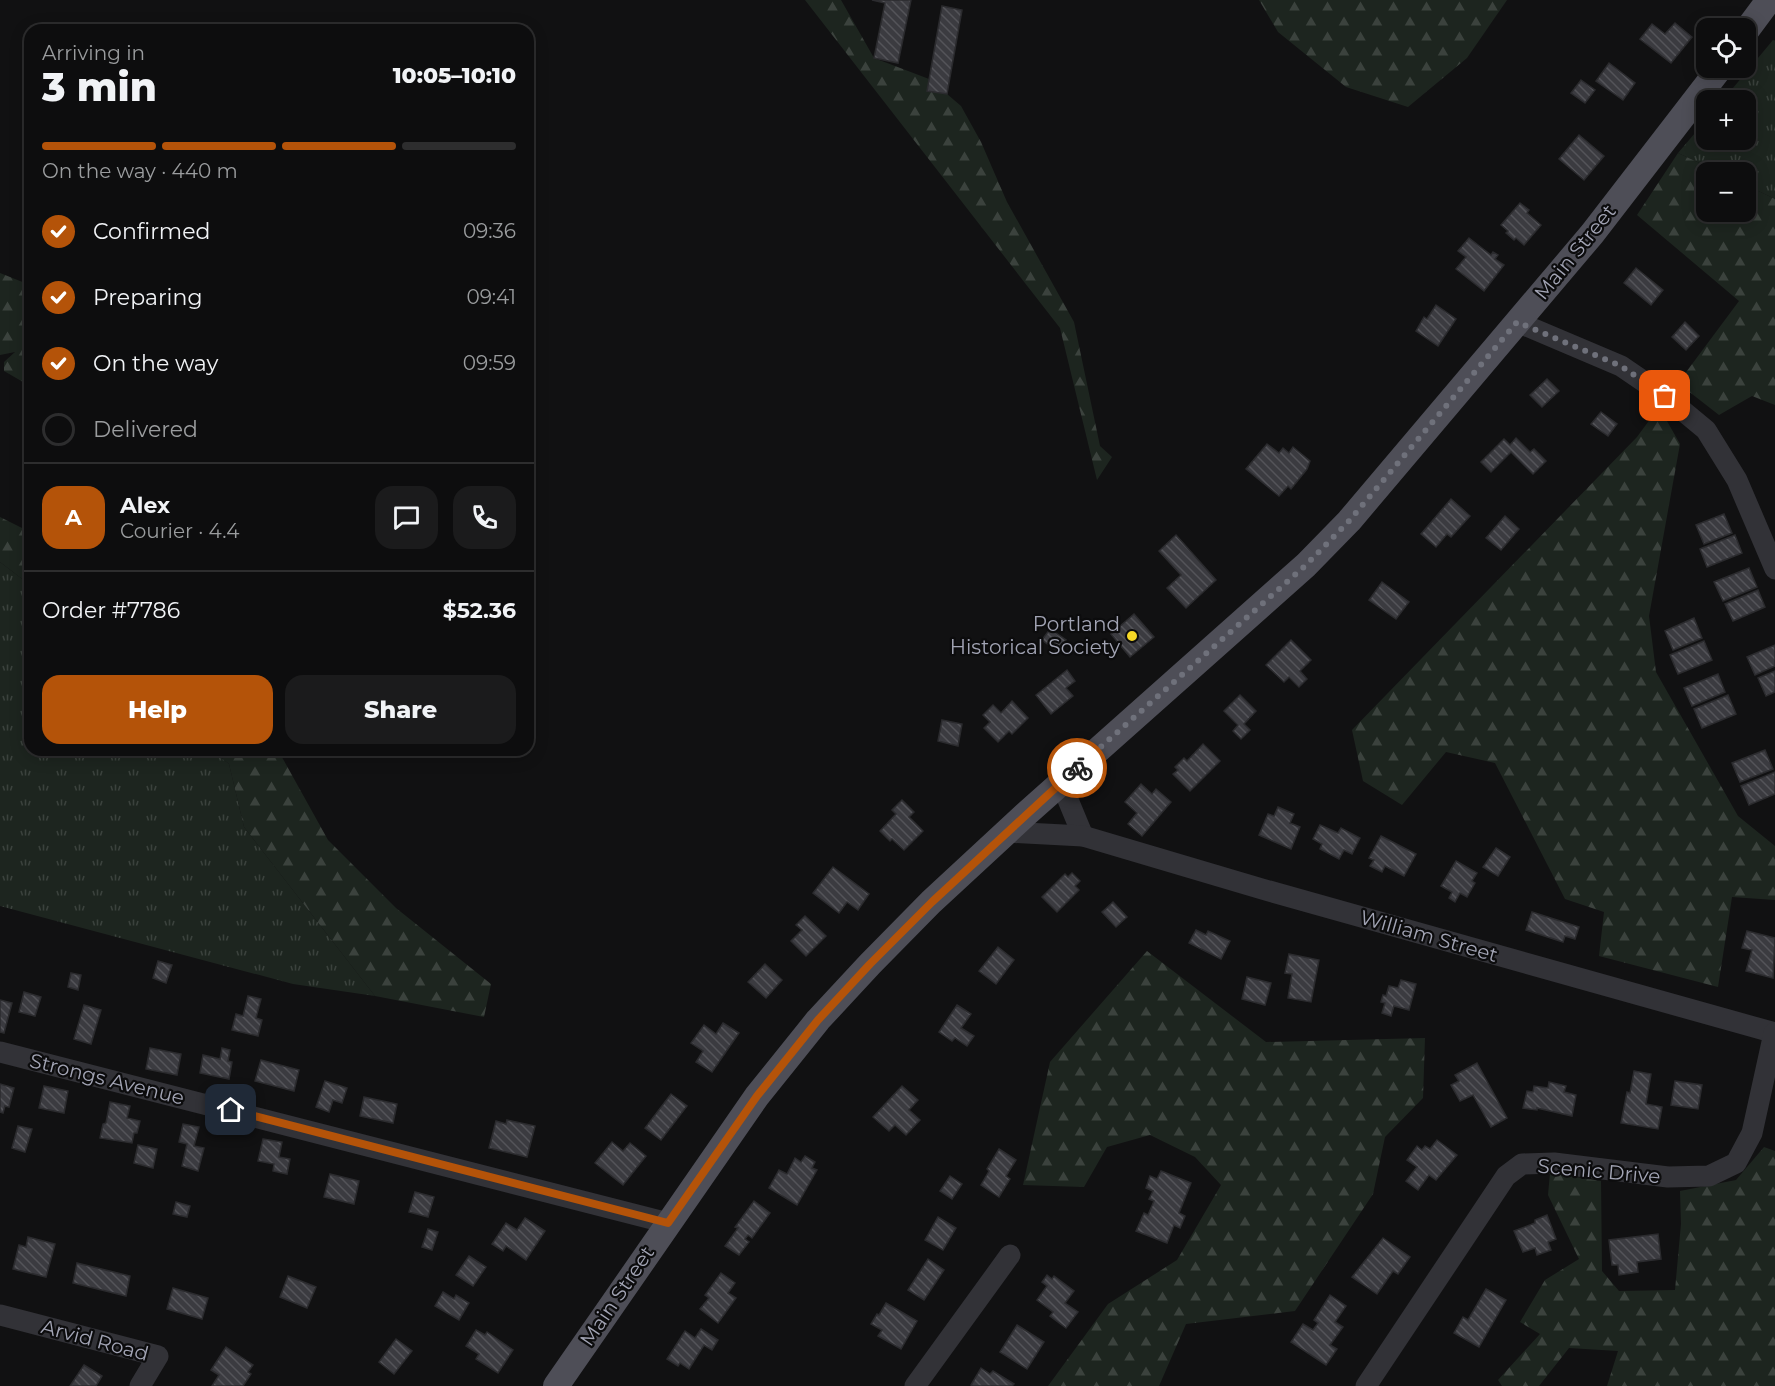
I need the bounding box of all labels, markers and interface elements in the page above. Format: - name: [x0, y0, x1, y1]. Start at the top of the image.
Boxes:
- map controls: [1696, 18, 1756, 222]
- button: locate: [1696, 18, 1756, 78]
- text: Arriving in: [42, 41, 145, 65]
- text: 10:05–10:10: [393, 62, 516, 89]
- text: 3 min: [42, 63, 157, 111]
- button: +: [1696, 90, 1756, 150]
- text: On the way · 440 m: [42, 159, 238, 183]
- button: −: [1696, 162, 1756, 222]
- street label: Main Street: [1529, 200, 1621, 304]
- icon: check: [42, 215, 75, 248]
- text: Confirmed: [93, 218, 210, 245]
- text: 09:36: [463, 219, 516, 243]
- icon: check: [42, 281, 75, 314]
- text: Preparing: [93, 284, 202, 311]
- text: 09:41: [466, 285, 516, 309]
- icon: check: [42, 347, 75, 380]
- text: On the way: [93, 350, 218, 377]
- text: 09:59: [463, 351, 516, 375]
- pin: [1639, 370, 1690, 421]
- icon: bag: [1648, 379, 1681, 412]
- text: Delivered: [93, 416, 198, 443]
- button: chat: [375, 486, 438, 549]
- button: phone: [453, 486, 516, 549]
- text: Alex: [120, 492, 170, 519]
- text: A: [65, 504, 82, 531]
- text: Courier · 4.4: [120, 519, 239, 543]
- text: Order #7786: [42, 597, 180, 624]
- text: $52.36: [443, 597, 516, 624]
- place label: Portland Historical Society: [950, 612, 1120, 659]
- marker: Portland Historical Society: [1125, 629, 1139, 643]
- button: Help: [42, 675, 273, 744]
- button: Share: [285, 675, 516, 744]
- courier: [1047, 738, 1107, 798]
- icon: bike: [1061, 752, 1094, 785]
- street label: William Street: [1357, 905, 1501, 967]
- street label: Strongs Avenue: [27, 1048, 187, 1110]
- pin: [205, 1084, 256, 1135]
- icon: home: [214, 1093, 247, 1126]
- street label: Scenic Drive: [1537, 1154, 1661, 1188]
- street label: Main Street: [575, 1241, 659, 1351]
- street label: Arvid Road: [39, 1314, 151, 1366]

